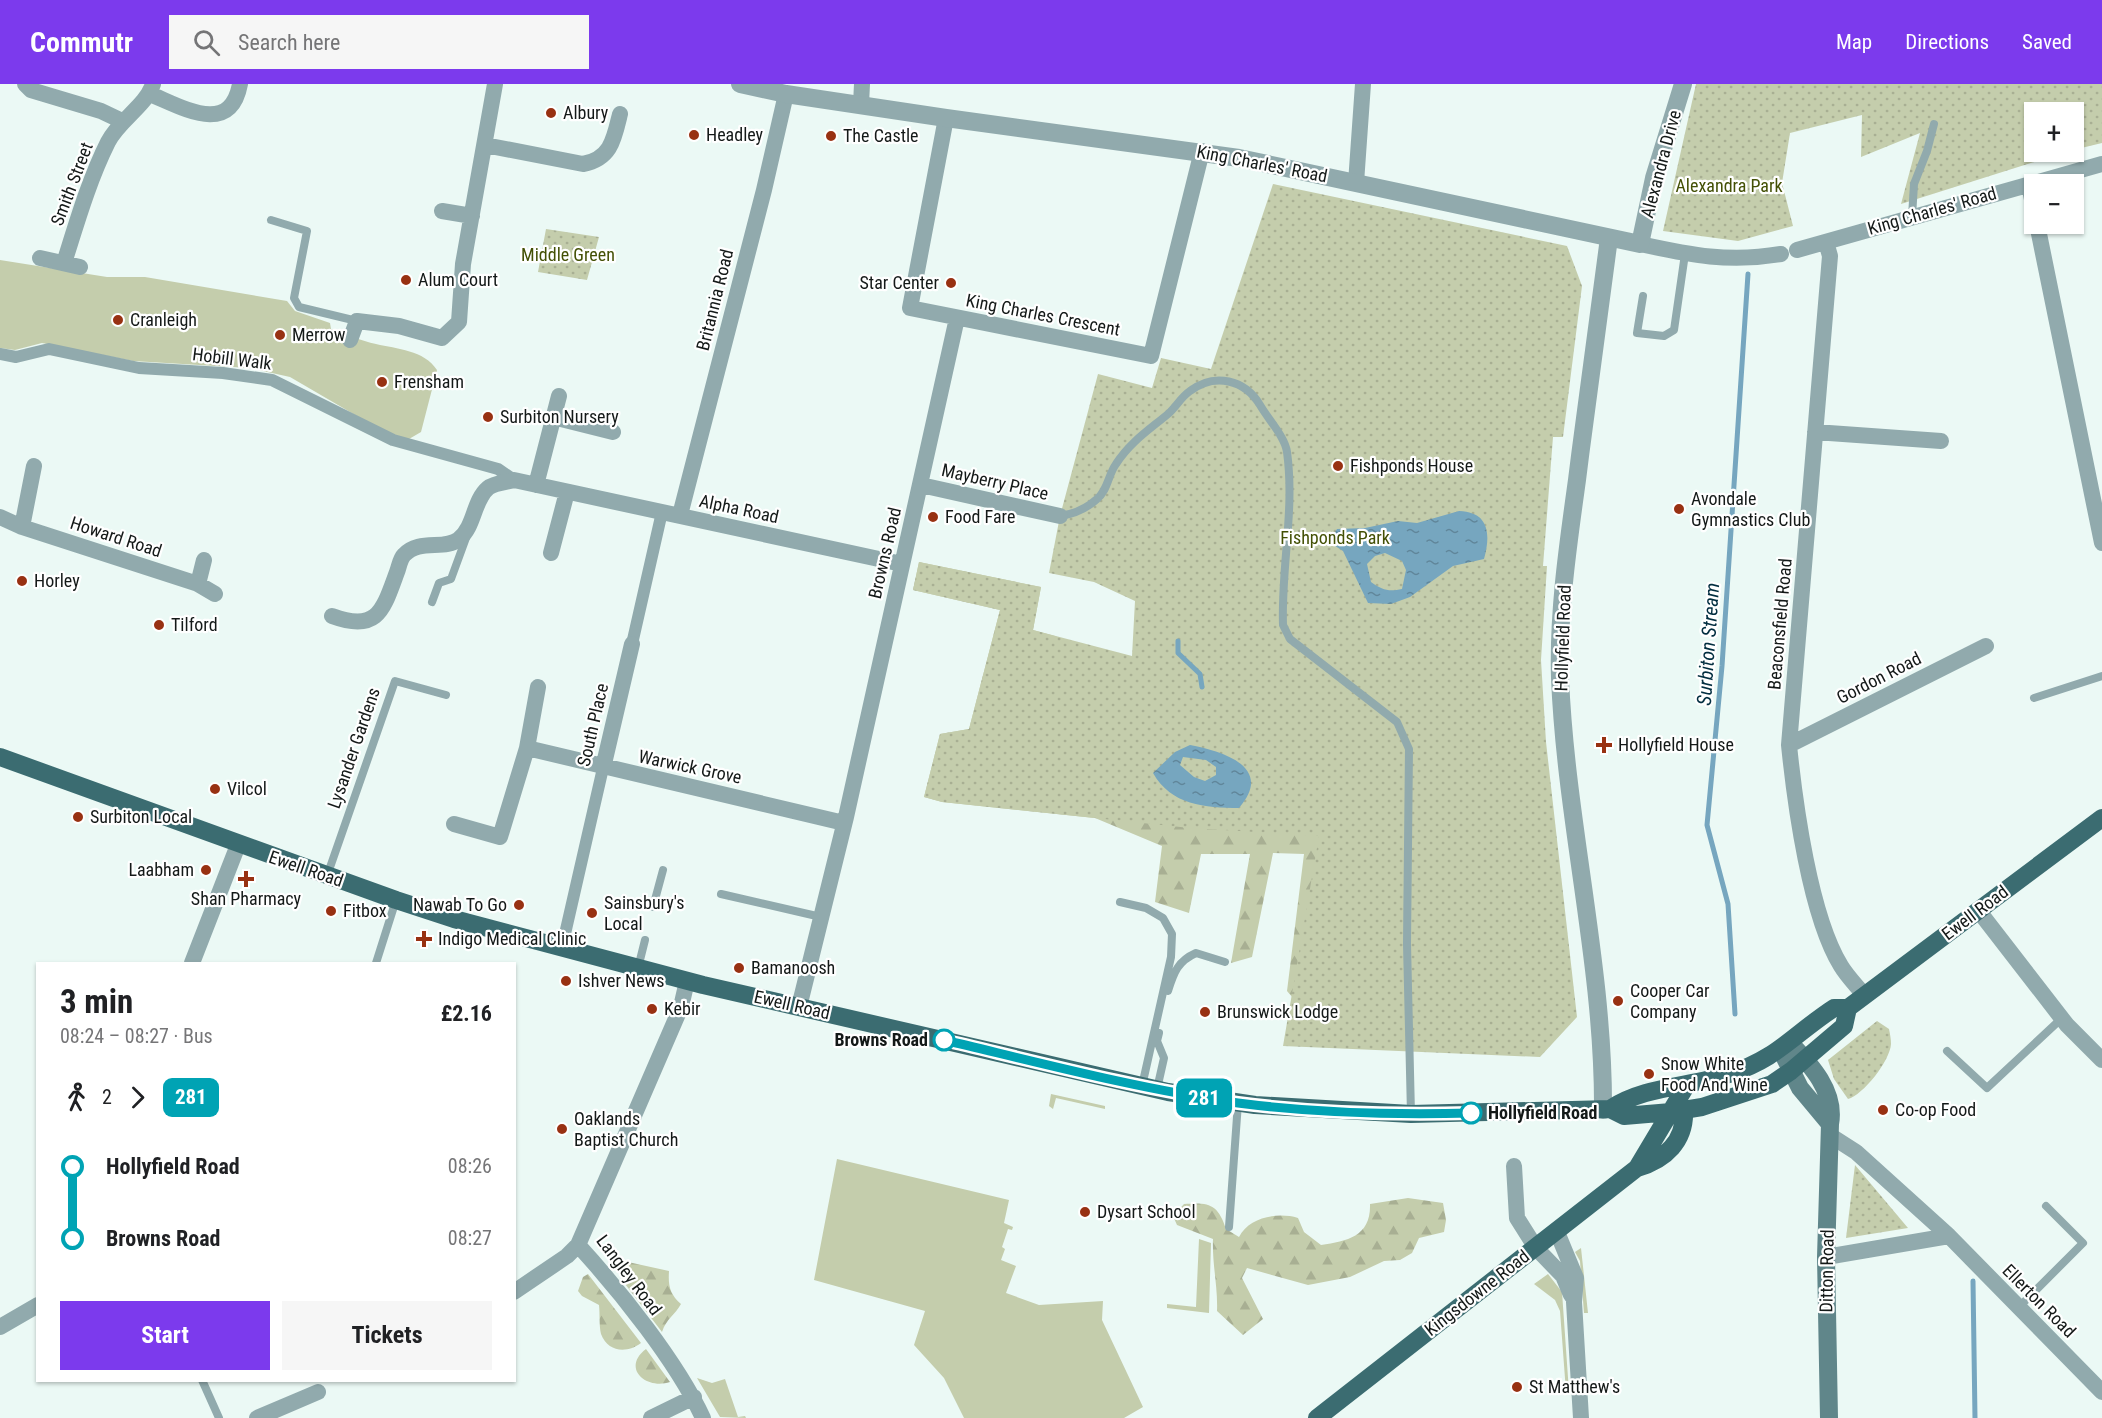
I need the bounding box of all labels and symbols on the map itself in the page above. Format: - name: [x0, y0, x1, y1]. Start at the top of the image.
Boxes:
- place label: Albury: [563, 102, 609, 123]
- marker: Albury: [544, 106, 558, 120]
- street label: Alexandra Drive: [1636, 108, 1685, 220]
- place label: Headley: [706, 124, 764, 145]
- place label: The Castle: [843, 125, 919, 146]
- marker: Headley: [687, 128, 701, 142]
- marker: The Castle: [824, 129, 838, 143]
- street label: Smith Street: [46, 139, 97, 228]
- street label: King Charles' Road: [1195, 141, 1329, 186]
- park label: Alexandra Park: [1675, 175, 1783, 196]
- street label: King Charles' Road: [1865, 182, 1999, 239]
- park label: Middle Green: [521, 244, 615, 265]
- street label: Britannia Road: [692, 247, 737, 353]
- place label: Alum Court: [418, 269, 498, 290]
- place label: Star Center: [859, 272, 940, 293]
- marker: Alum Court: [399, 273, 413, 287]
- marker: Star Center: [944, 276, 958, 290]
- street label: King Charles Crescent: [964, 289, 1122, 340]
- place label: Cranleigh: [130, 309, 197, 330]
- marker: Cranleigh: [111, 313, 125, 327]
- place label: Merrow: [292, 324, 346, 345]
- marker: Merrow: [273, 328, 287, 342]
- street label: Hobill Walk: [191, 343, 273, 374]
- place label: Frensham: [394, 371, 464, 392]
- marker: Frensham: [375, 375, 389, 389]
- place label: Surbiton Nursery: [500, 406, 619, 427]
- marker: Surbiton Nursery: [481, 410, 495, 424]
- place label: Fishponds House: [1350, 455, 1473, 476]
- street label: Mayberry Place: [940, 459, 1051, 504]
- marker: Fishponds House: [1331, 459, 1345, 473]
- place label: Avondale Gymnastics Club: [1691, 488, 1810, 530]
- street label: Alpha Road: [697, 490, 781, 527]
- marker: Avondale Gymnastics Club: [1672, 502, 1686, 516]
- street label: Browns Road: [864, 505, 905, 601]
- place label: Food Fare: [945, 506, 1015, 527]
- marker: Food Fare: [926, 510, 940, 524]
- street label: Howard Road: [68, 512, 165, 561]
- park label: Fishponds Park: [1280, 527, 1390, 548]
- street label: Beaconsfield Road: [1763, 557, 1796, 691]
- place label: Horley: [34, 570, 80, 591]
- marker: Horley: [15, 574, 29, 588]
- water label: Surbiton Stream: [1692, 582, 1724, 706]
- street label: Hollyfield Road: [1550, 584, 1575, 692]
- place label: Tilford: [171, 614, 218, 635]
- marker: Tilford: [152, 618, 166, 632]
- street label: Gordon Road: [1833, 647, 1925, 708]
- street label: South Place: [573, 681, 612, 769]
- street label: Lysander Gardens: [323, 685, 384, 811]
- place label: Hollyfield House: [1618, 734, 1734, 755]
- marker: Hollyfield House: [1595, 736, 1613, 754]
- street label: Warwick Grove: [637, 745, 744, 788]
- place label: Vilcol: [227, 778, 267, 799]
- marker: Vilcol: [208, 782, 222, 796]
- place label: Surbiton Local: [90, 806, 192, 827]
- marker: Surbiton Local: [71, 810, 85, 824]
- street label: Ewell Road: [266, 846, 346, 891]
- place label: Laabham: [128, 859, 194, 880]
- marker: Laabham: [199, 863, 213, 877]
- marker: Shan Pharmacy: [239, 872, 253, 886]
- street label: Ewell Road: [1937, 881, 2012, 944]
- place label: Shan Pharmacy: [191, 888, 302, 909]
- place label: Sainsbury's Local: [604, 892, 685, 934]
- place label: Nawab To Go: [413, 894, 507, 915]
- marker: Nawab To Go: [512, 898, 526, 912]
- place label: Fitbox: [343, 900, 387, 921]
- marker: Fitbox: [324, 904, 338, 918]
- marker: Sainsbury's Local: [585, 906, 599, 920]
- place label: Indigo Medical Clinic: [438, 928, 586, 949]
- marker: Indigo Medical Clinic: [415, 930, 433, 948]
- place label: Bamanoosh: [751, 957, 835, 978]
- marker: Bamanoosh: [732, 961, 746, 975]
- place label: Ishver News: [578, 970, 665, 991]
- marker: Ishver News: [559, 974, 573, 988]
- place label: Cooper Car Company: [1630, 980, 1710, 1022]
- street label: Ewell Road: [752, 986, 832, 1023]
- marker: Cooper Car Company: [1611, 994, 1625, 1008]
- place label: Kebir: [664, 998, 701, 1019]
- place label: Brunswick Lodge: [1217, 1001, 1338, 1022]
- marker: Kebir: [645, 1002, 659, 1016]
- marker: Brunswick Lodge: [1198, 1005, 1212, 1019]
- place label: Browns Road: [834, 1029, 928, 1050]
- marker: Browns Road: [933, 1029, 955, 1051]
- place label: Snow White Food And Wine: [1661, 1053, 1768, 1095]
- marker: Snow White Food And Wine: [1642, 1067, 1656, 1081]
- line badge: 281: [1170, 1078, 1238, 1118]
- place label: Co-op Food: [1895, 1099, 1976, 1120]
- marker: Hollyfield Road: [1460, 1102, 1482, 1124]
- place label: Hollyfield Road: [1488, 1102, 1597, 1123]
- marker: Co-op Food: [1876, 1103, 1890, 1117]
- place label: Oaklands Baptist Church: [574, 1108, 678, 1150]
- marker: Oaklands Baptist Church: [555, 1122, 569, 1136]
- place label: Dysart School: [1097, 1201, 1196, 1222]
- marker: Dysart School: [1078, 1205, 1092, 1219]
- street label: Ditton Road: [1815, 1229, 1838, 1313]
- street label: Langley Road: [592, 1230, 666, 1319]
- street label: Kingsdowne Road: [1420, 1245, 1533, 1340]
- street label: Ellerton Road: [1998, 1260, 2080, 1342]
- place label: St Matthew's: [1529, 1376, 1620, 1397]
- marker: St Matthew's: [1510, 1380, 1524, 1394]

